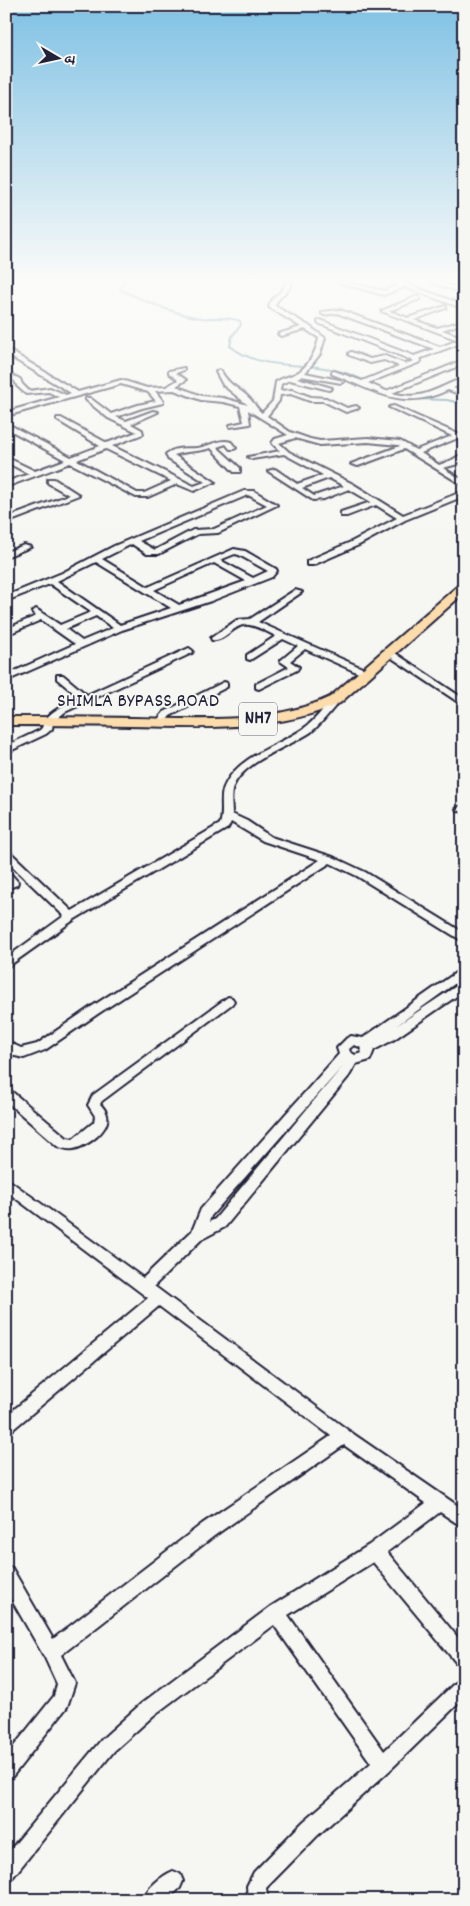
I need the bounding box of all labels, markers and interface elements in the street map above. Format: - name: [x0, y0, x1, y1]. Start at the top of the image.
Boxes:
- north arrow: [32, 32, 82, 82]
- text: उ: [58, 53, 80, 66]
- street label: SHIMLA BYPASS ROAD: [57, 688, 219, 716]
- road number: NH7: [239, 702, 277, 736]

